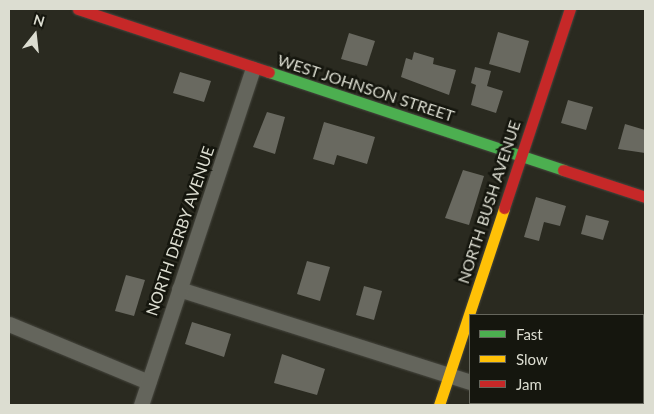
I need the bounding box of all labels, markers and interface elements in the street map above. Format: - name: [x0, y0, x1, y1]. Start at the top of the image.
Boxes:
- north arrow: [10, 10, 60, 60]
- text: N: [32, 10, 47, 30]
- street label: WEST JOHNSON STREET: [275, 50, 457, 126]
- street label: NORTH BUSH AVENUE: [453, 118, 525, 286]
- street label: NORTH DERBY AVENUE: [142, 143, 218, 319]
- legend: [469, 314, 644, 404]
- text: Fast: [516, 325, 543, 343]
- text: Slow: [516, 350, 548, 368]
- text: Jam: [516, 375, 542, 393]

